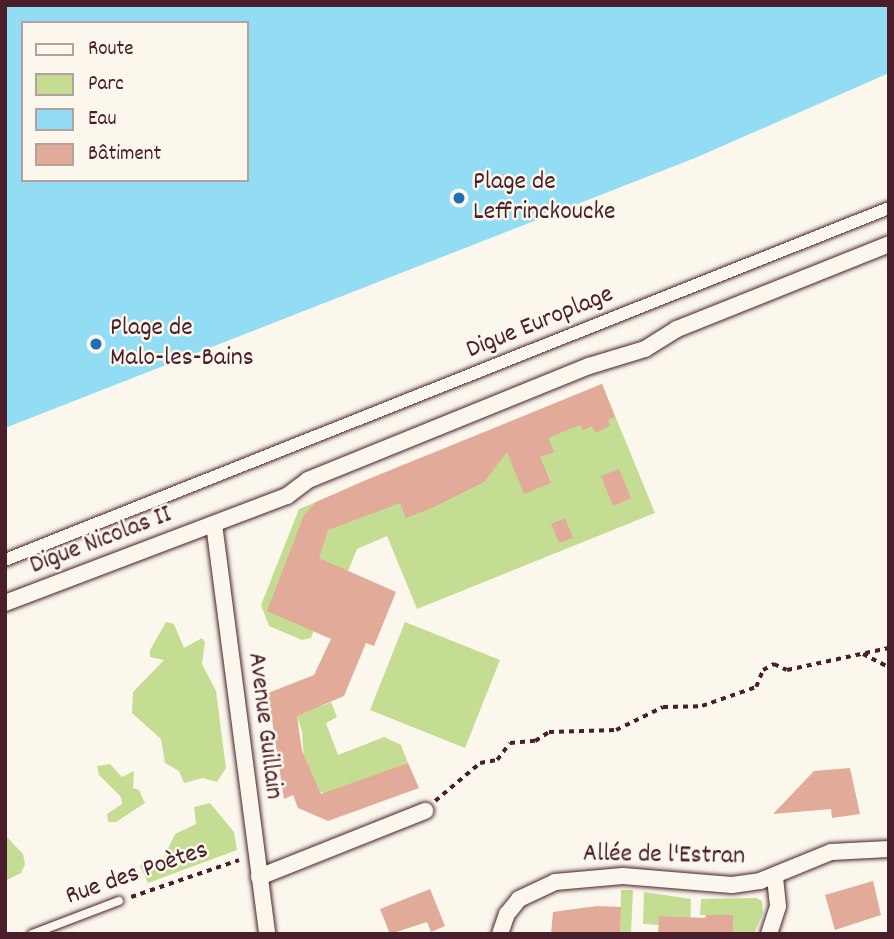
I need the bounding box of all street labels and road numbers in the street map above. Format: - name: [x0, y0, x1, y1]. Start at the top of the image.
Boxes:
- street label: Digue Europlage: [462, 279, 618, 367]
- street label: Digue Nicolas II: [26, 500, 176, 582]
- street label: Avenue Guillain: [240, 651, 288, 801]
- street label: Rue des Poètes: [62, 835, 212, 913]
- street label: Allée de l'Estran: [583, 839, 745, 873]

